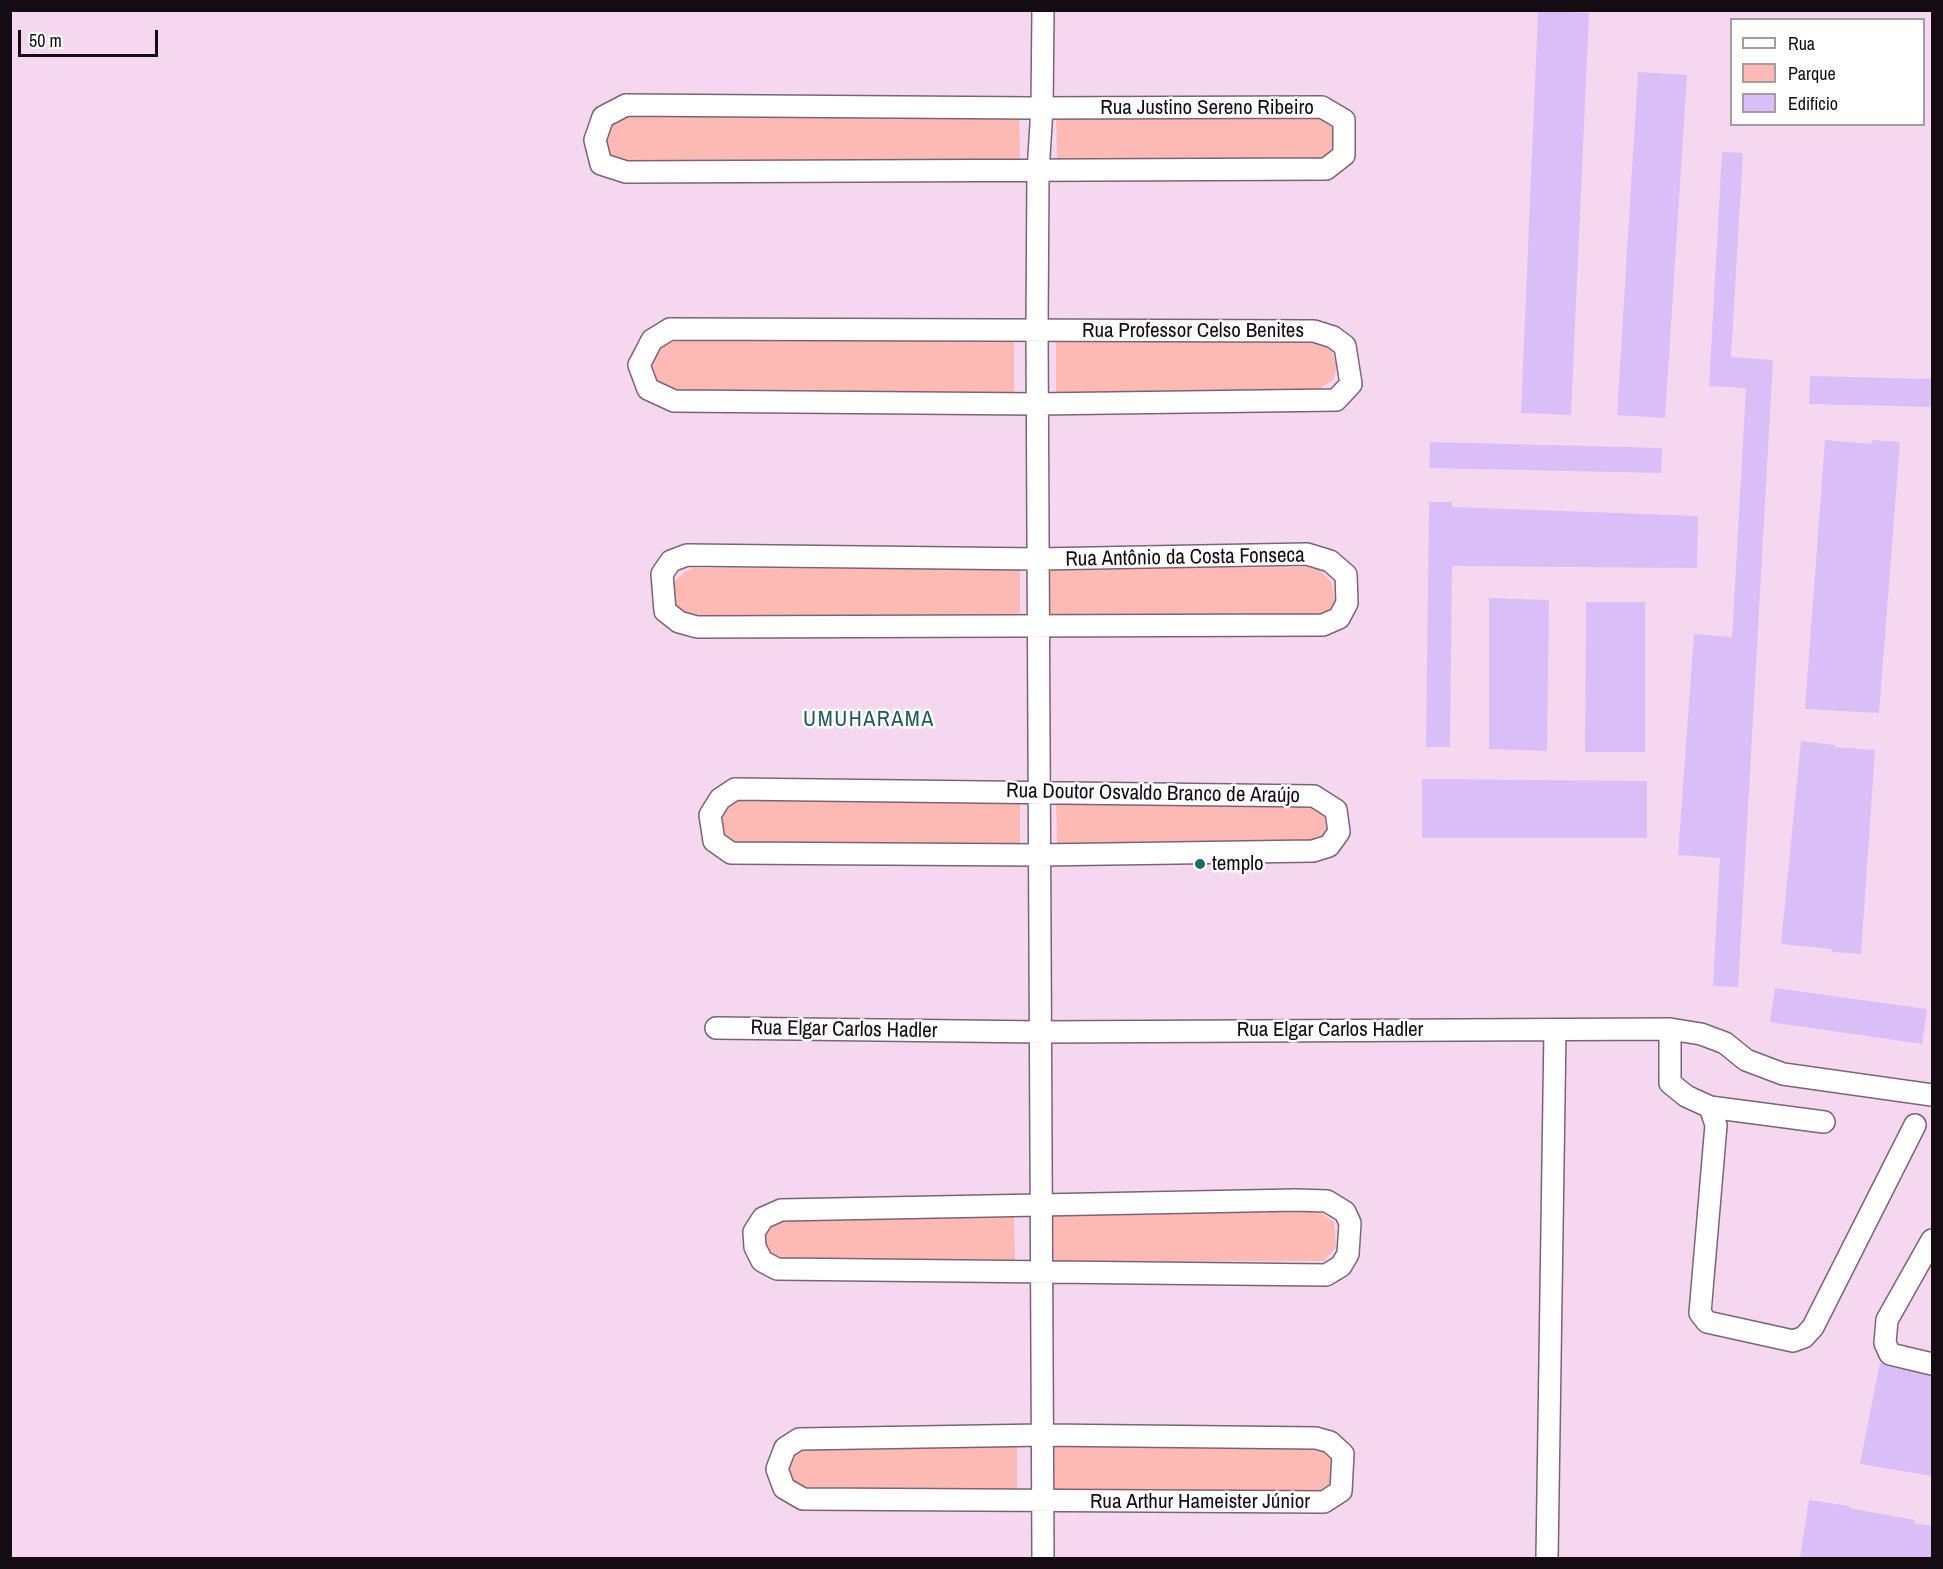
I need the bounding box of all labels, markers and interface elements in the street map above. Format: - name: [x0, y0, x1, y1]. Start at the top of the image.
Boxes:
- scale bar: [21, 18, 160, 56]
- legend: [1730, 18, 1925, 126]
- text: 50 m: [29, 28, 62, 53]
- text: Rua: [1788, 31, 1815, 56]
- text: Parque: [1788, 61, 1836, 86]
- text: Edifício: [1788, 91, 1838, 116]
- street label: Rua Justino Sereno Ribeiro: [1100, 95, 1314, 121]
- street label: Rua Professor Celso Benites: [1082, 318, 1304, 344]
- street label: Rua Antônio da Costa Fonseca: [1065, 543, 1305, 573]
- district label: UMUHARAMA: [803, 707, 935, 733]
- street label: Rua Doutor Osvaldo Branco de Araújo: [1006, 779, 1300, 809]
- place label: templo: [1212, 851, 1264, 877]
- marker: templo: [1193, 857, 1207, 871]
- street label: Rua Elgar Carlos Hadler: [750, 1016, 938, 1044]
- street label: Rua Elgar Carlos Hadler: [1237, 1017, 1423, 1043]
- street label: Rua Arthur Hameister Júnior: [1090, 1489, 1310, 1515]

